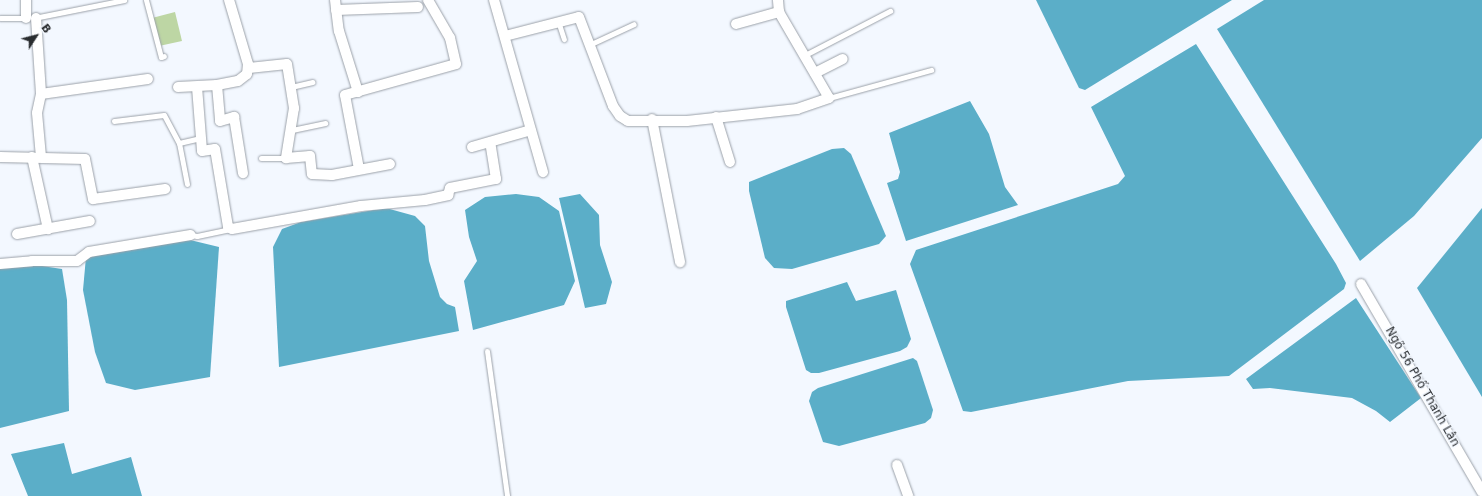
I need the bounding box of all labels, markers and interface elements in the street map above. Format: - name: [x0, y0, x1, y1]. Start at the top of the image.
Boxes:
- north arrow: [16, 16, 56, 56]
- text: B: [38, 21, 54, 36]
- street label: Ngõ 56 Phố Thanh Lân: [1382, 325, 1462, 449]

